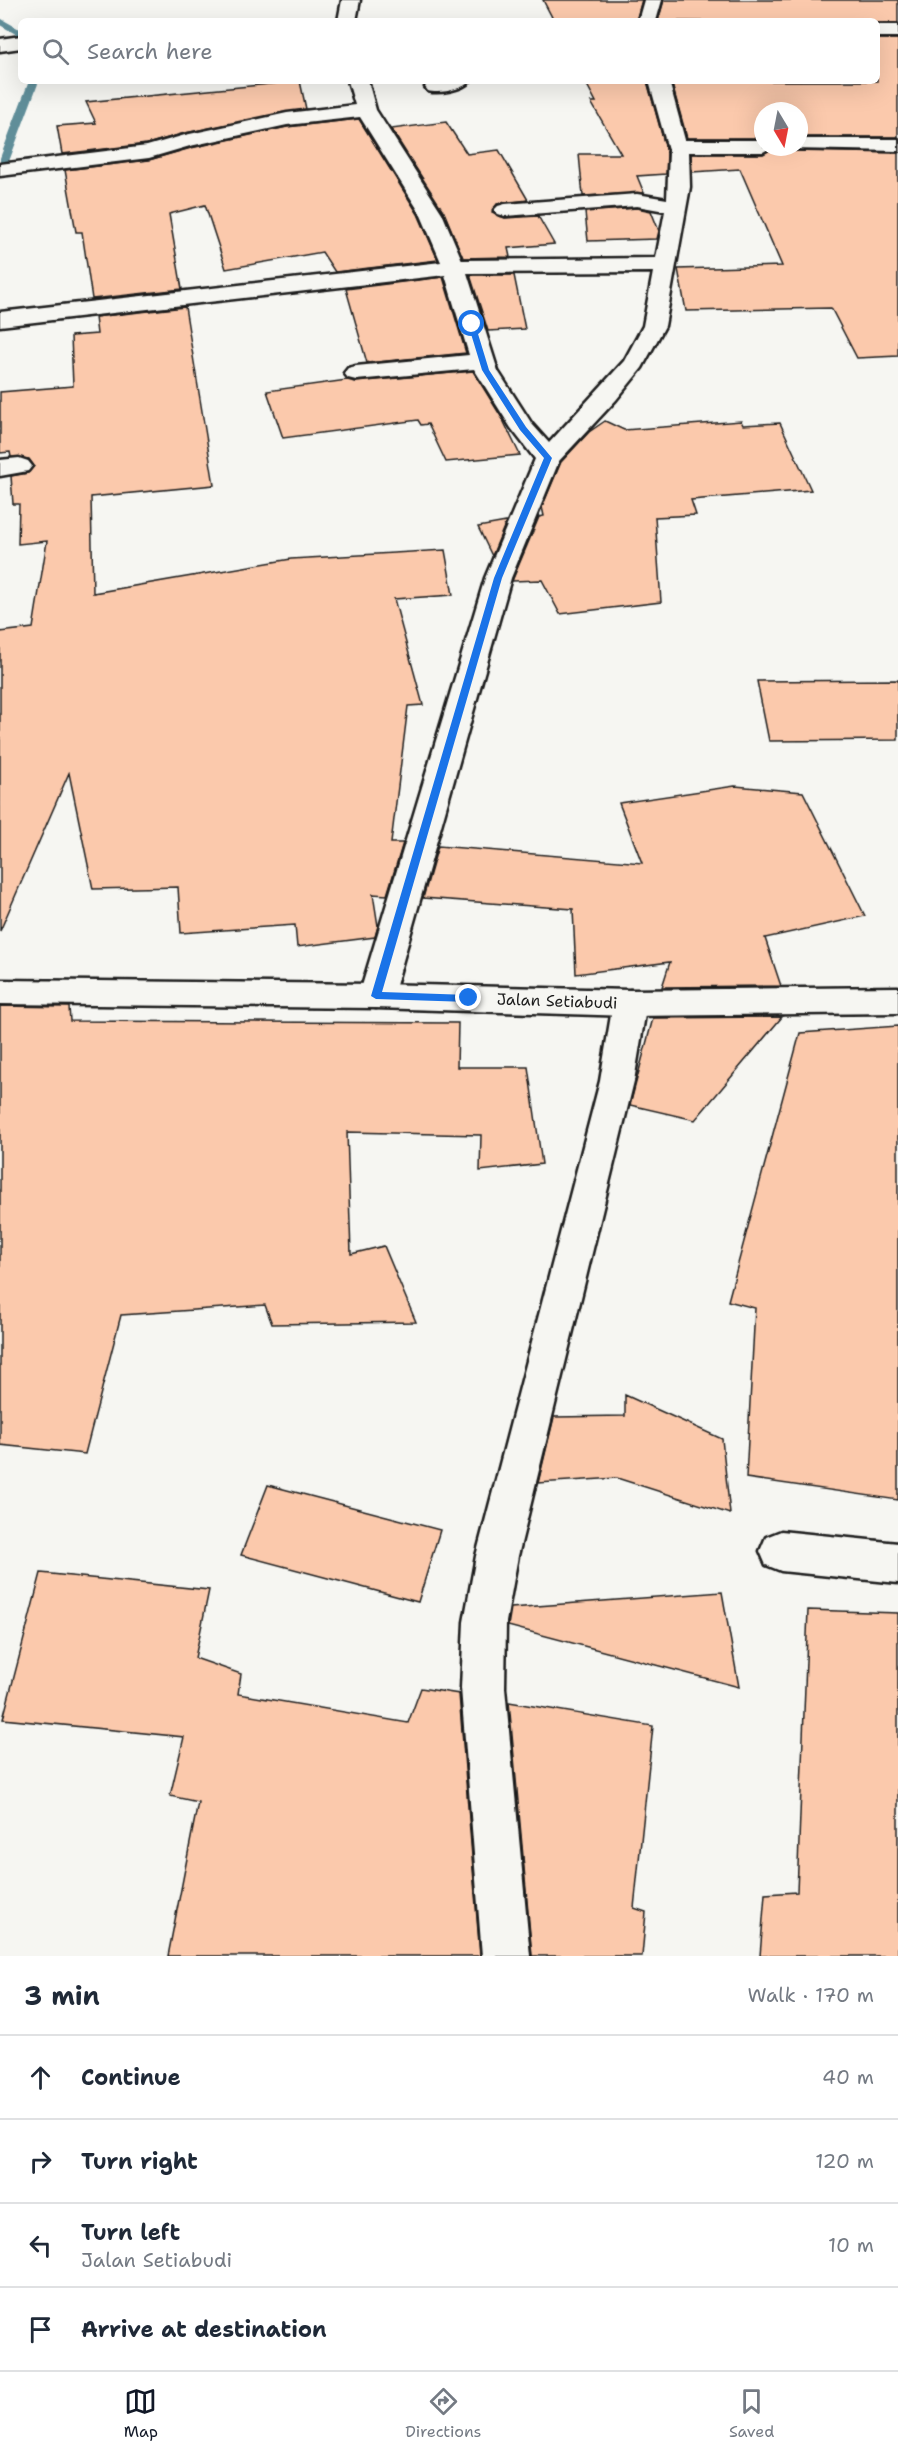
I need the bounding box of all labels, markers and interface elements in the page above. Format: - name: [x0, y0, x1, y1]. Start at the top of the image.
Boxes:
- search box: [18, 18, 880, 84]
- icon: search: [39, 35, 72, 68]
- text: Search here: [87, 37, 213, 66]
- north arrow: [754, 102, 808, 156]
- route start: [458, 310, 484, 336]
- route end: [455, 984, 481, 1010]
- street label: Jalan Setiabudi: [496, 988, 618, 1014]
- text: 3 min: [24, 1978, 100, 2013]
- text: Walk · 170 m: [748, 1982, 874, 2008]
- icon: ahead: [24, 2061, 57, 2094]
- text: Continue: [81, 2063, 181, 2092]
- text: 40 m: [822, 2064, 874, 2090]
- icon: right: [24, 2145, 57, 2178]
- text: Turn right: [81, 2147, 198, 2176]
- text: 120 m: [815, 2148, 874, 2174]
- text: Turn left: [81, 2218, 180, 2247]
- icon: left: [24, 2229, 57, 2262]
- text: 10 m: [828, 2232, 874, 2258]
- text: Jalan Setiabudi: [81, 2247, 232, 2273]
- icon: arrive: [24, 2313, 57, 2346]
- text: Arrive at destination: [81, 2315, 327, 2344]
- tab: Map: [124, 2385, 158, 2442]
- tab: Directions: [405, 2385, 482, 2442]
- tab: Saved: [729, 2385, 774, 2442]

